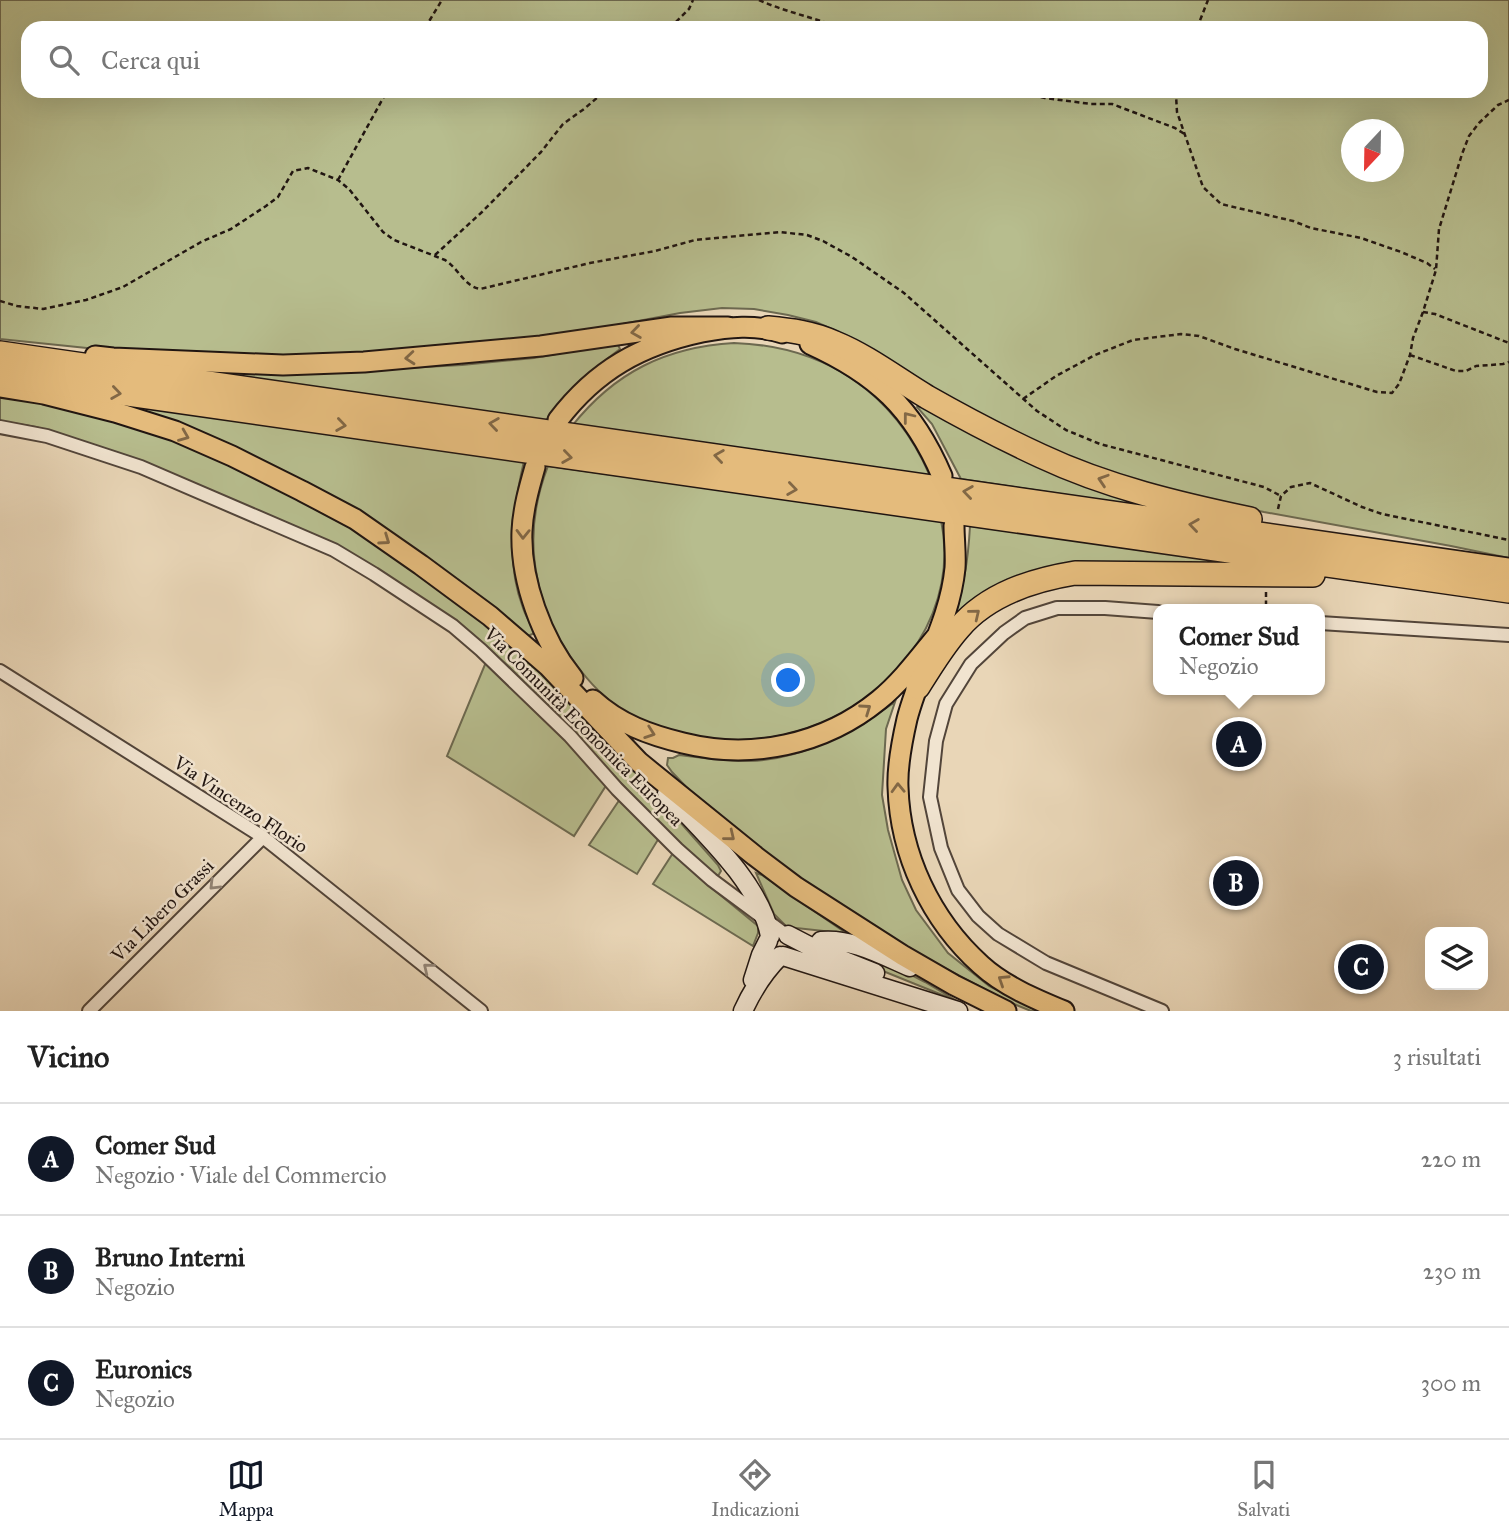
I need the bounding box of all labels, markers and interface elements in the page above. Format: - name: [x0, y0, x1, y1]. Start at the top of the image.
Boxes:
- search box: [21, 21, 1488, 98]
- icon: search: [45, 41, 83, 79]
- text: Cerca qui: [101, 44, 200, 76]
- north arrow: [1341, 119, 1404, 182]
- one-way arrow: [630, 324, 642, 339]
- one-way arrow: [404, 350, 415, 365]
- one-way arrow: [110, 385, 122, 400]
- one-way arrow: [904, 412, 917, 424]
- one-way arrow: [335, 417, 347, 432]
- one-way arrow: [488, 417, 500, 432]
- one-way arrow: [177, 427, 189, 441]
- one-way arrow: [561, 449, 572, 464]
- one-way arrow: [713, 449, 725, 464]
- one-way arrow: [1097, 474, 1109, 488]
- one-way arrow: [786, 481, 798, 496]
- one-way arrow: [962, 485, 974, 500]
- one-way arrow: [1188, 517, 1199, 532]
- one-way arrow: [515, 529, 531, 539]
- one-way arrow: [378, 532, 391, 545]
- popup: [1153, 604, 1325, 695]
- one-way arrow: [966, 610, 979, 622]
- text: Comer Sud: [1179, 620, 1299, 652]
- street label: Via Comunità Economica Europea: [479, 621, 689, 831]
- text: Negozio: [1179, 652, 1258, 680]
- your location: [771, 663, 805, 697]
- one-way arrow: [858, 705, 871, 717]
- pin: A: [1216, 718, 1262, 770]
- one-way arrow: [643, 725, 655, 739]
- street label: Via Vincenzo Florio: [168, 750, 313, 858]
- one-way arrow: [891, 782, 906, 793]
- one-way arrow: [721, 828, 734, 840]
- street label: Via Libero Grassi: [105, 854, 219, 967]
- pin: B: [1213, 857, 1259, 909]
- one-way arrow: [210, 877, 223, 890]
- map controls: [1425, 927, 1488, 990]
- button: layers: [1425, 927, 1488, 990]
- pin: C: [1338, 941, 1384, 993]
- one-way arrow: [423, 964, 435, 977]
- one-way arrow: [998, 976, 1011, 989]
- text: Vicino: [28, 1039, 109, 1075]
- text: 3 risultati: [1393, 1043, 1481, 1071]
- text: Comer Sud: [95, 1129, 216, 1161]
- text: A: [43, 1145, 59, 1173]
- text: 220 m: [1421, 1145, 1481, 1173]
- text: Negozio · Viale del Commercio: [95, 1161, 386, 1189]
- text: Bruno Interni: [95, 1241, 245, 1273]
- text: B: [43, 1257, 59, 1285]
- text: 230 m: [1423, 1257, 1481, 1285]
- text: Negozio: [95, 1273, 175, 1301]
- text: Euronics: [95, 1353, 192, 1385]
- text: C: [43, 1369, 59, 1397]
- text: 300 m: [1421, 1369, 1481, 1397]
- text: Negozio: [95, 1385, 175, 1413]
- tab: Mappa: [219, 1456, 274, 1521]
- tab: Indicazioni: [711, 1456, 800, 1521]
- tab: Salvati: [1237, 1456, 1290, 1521]

